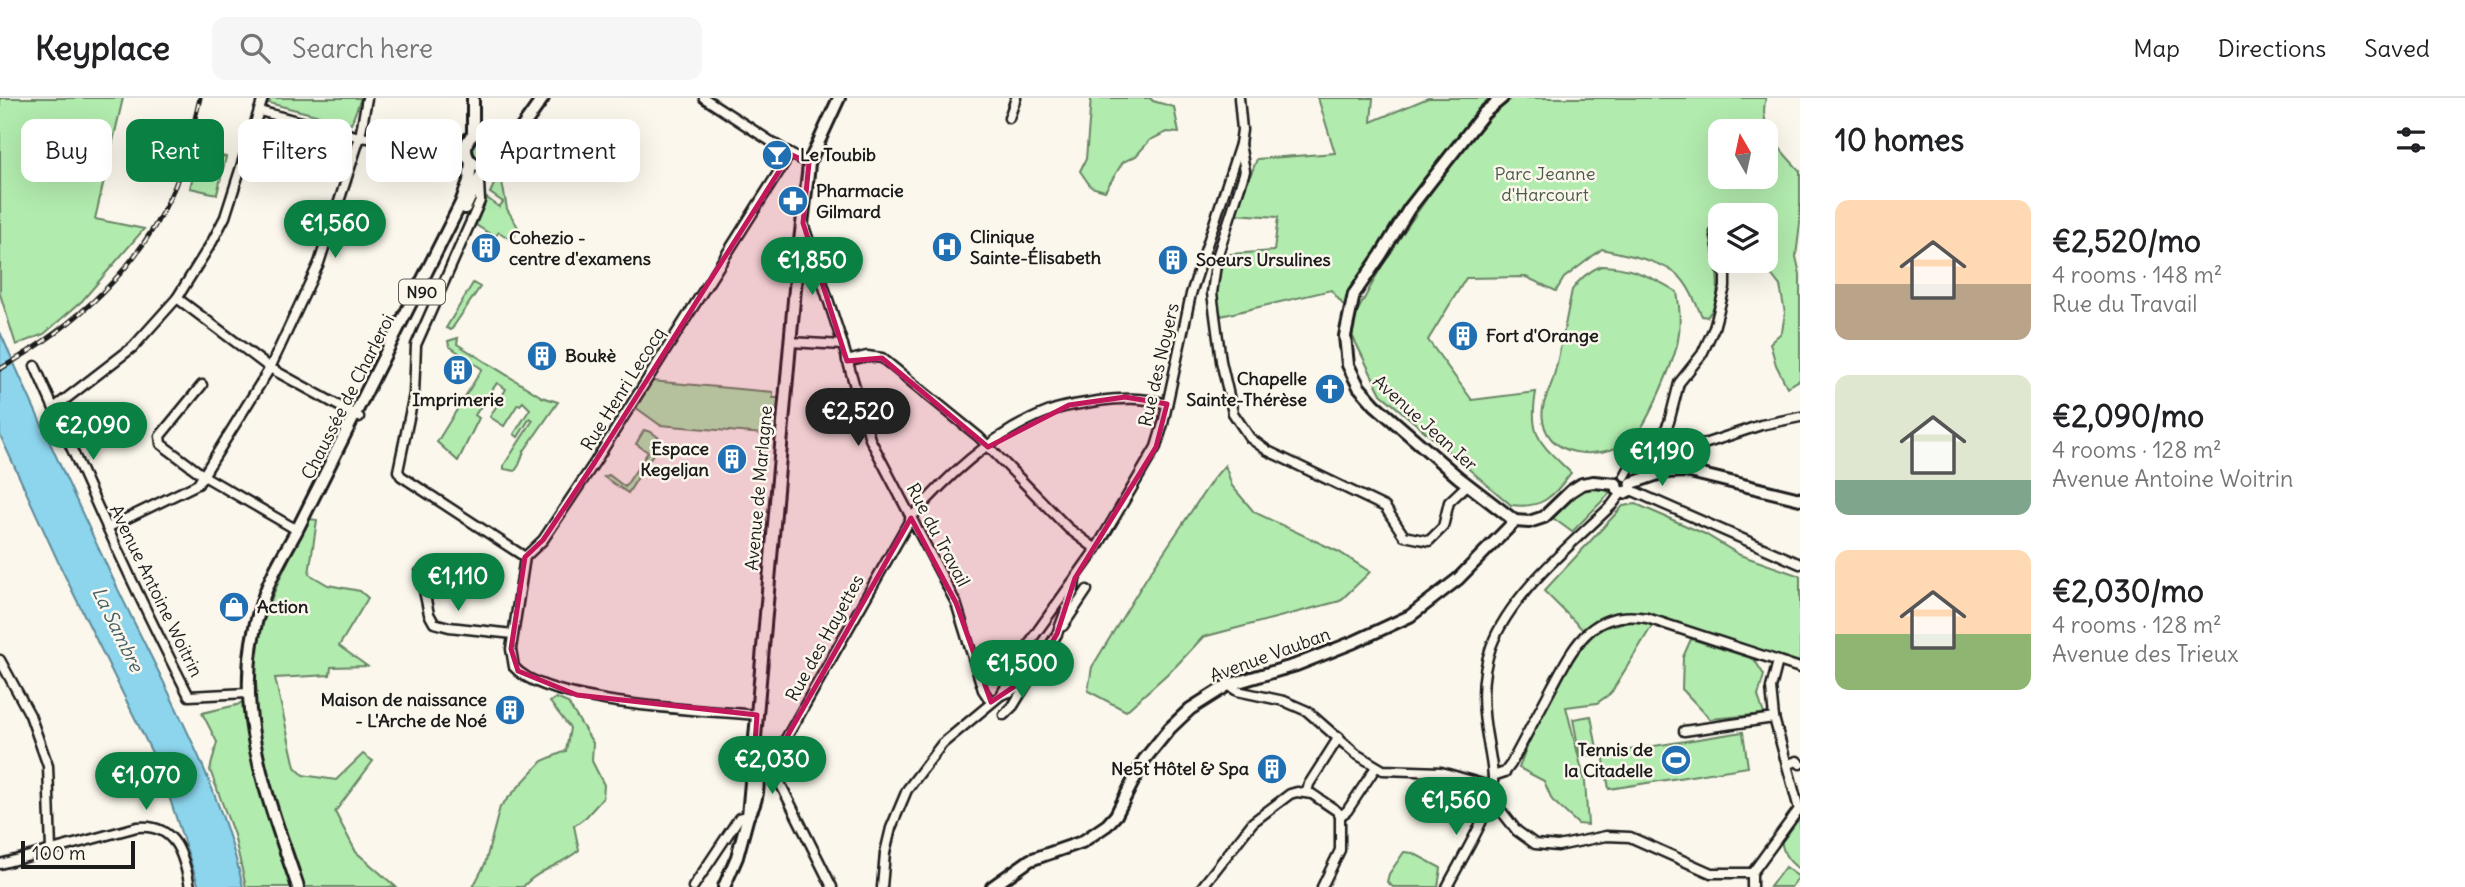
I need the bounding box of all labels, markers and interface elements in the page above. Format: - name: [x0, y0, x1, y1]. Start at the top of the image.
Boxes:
- search box: [212, 17, 702, 80]
- text: Keyplace: [35, 27, 170, 69]
- icon: search: [236, 29, 274, 67]
- text: Search here: [292, 32, 433, 65]
- text: Map: [2133, 33, 2180, 63]
- text: Directions: [2218, 33, 2326, 63]
- text: Saved: [2364, 33, 2430, 63]
- chip: Buy: [21, 119, 112, 182]
- chip: Rent: [126, 119, 224, 182]
- chip: Filters: [238, 119, 352, 182]
- chip: New: [366, 119, 462, 182]
- chip: Apartment: [476, 119, 640, 182]
- north arrow: [1708, 119, 1778, 189]
- map controls: [1708, 119, 1778, 273]
- text: 10 homes: [1835, 121, 1964, 159]
- icon: filters: [2392, 121, 2430, 159]
- bar icon: Le Toubib: [760, 138, 794, 172]
- place label: Le Toubib: [800, 143, 876, 166]
- park label: Parc Jeanne d'Harcourt: [1495, 162, 1595, 206]
- place label: Pharmacie Gilmard: [816, 179, 904, 223]
- pharmacy icon: Pharmacie Gilmard: [776, 184, 810, 218]
- pin: €1,560: [278, 200, 392, 260]
- button: layers: [1708, 203, 1778, 273]
- text: €1,560: [300, 208, 370, 237]
- text: €2,520/mo: [2052, 222, 2201, 260]
- place label: Clinique Sainte-Élisabeth: [970, 225, 1102, 269]
- place label: Cohezio - centre d'examens: [509, 226, 651, 270]
- icon: home: [1891, 228, 1975, 312]
- hospital icon: Clinique Sainte-Élisabeth: [930, 230, 964, 264]
- building icon: Cohezio - centre d'examens: [469, 231, 503, 265]
- pin: €1,850: [755, 238, 869, 297]
- building icon: Soeurs Ursulines: [1156, 243, 1190, 277]
- text: €1,850: [777, 245, 847, 274]
- place label: Soeurs Ursulines: [1196, 248, 1331, 271]
- text: 4 rooms · 148 m²: [2052, 260, 2222, 289]
- road number: N90: [399, 280, 445, 304]
- text: Rue du Travail: [2052, 289, 2197, 318]
- street label: Rue des Noyers: [1133, 301, 1184, 429]
- street label: Chaussée de Charleroi: [296, 310, 399, 483]
- building icon: Fort d'Orange: [1446, 319, 1480, 353]
- street label: Rue Henri Lecocq: [575, 323, 670, 455]
- place label: Fort d'Orange: [1486, 324, 1599, 347]
- building icon: Boukè: [525, 339, 559, 373]
- place label: Boukè: [565, 344, 616, 367]
- building icon: Imprimerie: [441, 353, 475, 387]
- place label: Chapelle Sainte-Thérèse: [1186, 367, 1307, 411]
- street label: Avenue Jean Ier: [1368, 370, 1483, 476]
- church icon: Chapelle Sainte-Thérèse: [1313, 372, 1347, 406]
- place label: Imprimerie: [412, 388, 504, 411]
- pin: €2,520: [801, 388, 915, 448]
- text: €2,520: [821, 396, 895, 425]
- text: €2,090/mo: [2052, 397, 2204, 435]
- pin: €2,090: [36, 402, 150, 462]
- icon: home: [1891, 403, 1975, 487]
- street label: Avenue de Marlagne: [740, 404, 777, 571]
- text: €2,090: [55, 410, 131, 439]
- pin: €1,190: [1605, 428, 1719, 488]
- text: 4 rooms · 128 m²: [2052, 435, 2222, 464]
- text: €1,190: [1629, 436, 1695, 465]
- place label: Espace Kegeljan: [640, 437, 710, 481]
- building icon: Espace Kegeljan: [715, 442, 749, 476]
- text: Avenue Antoine Woitrin: [2052, 464, 2293, 493]
- street label: Rue du Travail: [902, 479, 975, 590]
- street label: Avenue Antoine Woitrin: [105, 501, 208, 681]
- pin: €1,110: [401, 554, 515, 613]
- text: €1,110: [428, 561, 488, 590]
- street label: Rue des Hayettes: [780, 570, 869, 705]
- text: €2,030/mo: [2052, 572, 2204, 610]
- icon: home: [1891, 578, 1975, 662]
- water label: La Sambre: [87, 583, 150, 677]
- shop icon: Action: [217, 590, 251, 624]
- place label: Action: [257, 595, 309, 618]
- text: 4 rooms · 128 m²: [2052, 610, 2222, 639]
- street label: Avenue Vauban: [1206, 622, 1333, 687]
- text: Avenue des Trieux: [2052, 639, 2238, 668]
- pin: €1,500: [965, 640, 1079, 700]
- text: €1,500: [986, 648, 1058, 677]
- place label: Maison de naissance - L'Arche de Noé: [320, 688, 487, 732]
- building icon: Maison de naissance - L'Arche de Noé: [493, 693, 527, 727]
- pin: €2,030: [715, 736, 829, 796]
- place label: Tennis de la Citadelle: [1564, 738, 1653, 782]
- sports icon: Tennis de la Citadelle: [1659, 743, 1693, 777]
- text: €2,030: [734, 744, 810, 773]
- pin: €1,070: [89, 752, 203, 812]
- building icon: Ne5t Hôtel & Spa: [1255, 752, 1289, 786]
- place label: Ne5t Hôtel & Spa: [1111, 757, 1249, 780]
- text: €1,070: [111, 760, 181, 789]
- pin: €1,560: [1399, 778, 1513, 837]
- text: €1,560: [1421, 785, 1491, 814]
- scale bar: [21, 838, 135, 870]
- text: 100 m: [32, 841, 86, 865]

